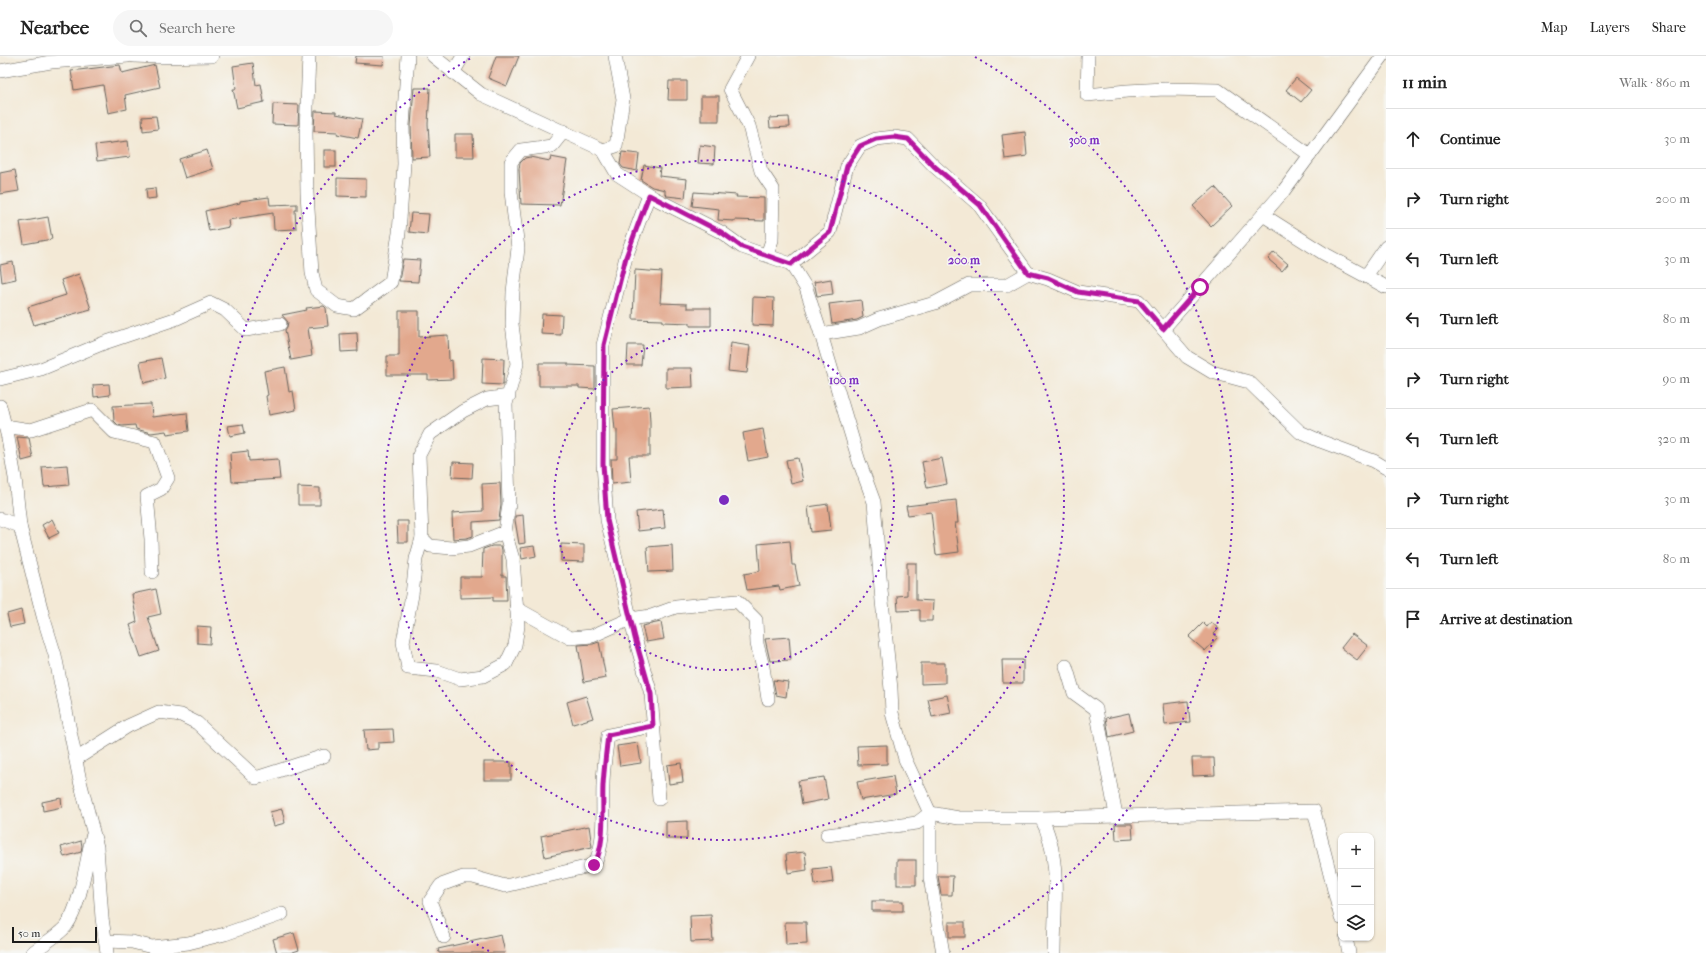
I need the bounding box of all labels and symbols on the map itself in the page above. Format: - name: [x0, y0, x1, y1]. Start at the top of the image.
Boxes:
- text: 300 m: [1069, 133, 1100, 148]
- text: 200 m: [948, 253, 981, 267]
- route start: [1191, 278, 1209, 296]
- text: 100 m: [829, 373, 860, 387]
- centre of rings: [717, 493, 731, 507]
- route end: [585, 856, 603, 874]
- scale bar: [12, 925, 97, 944]

